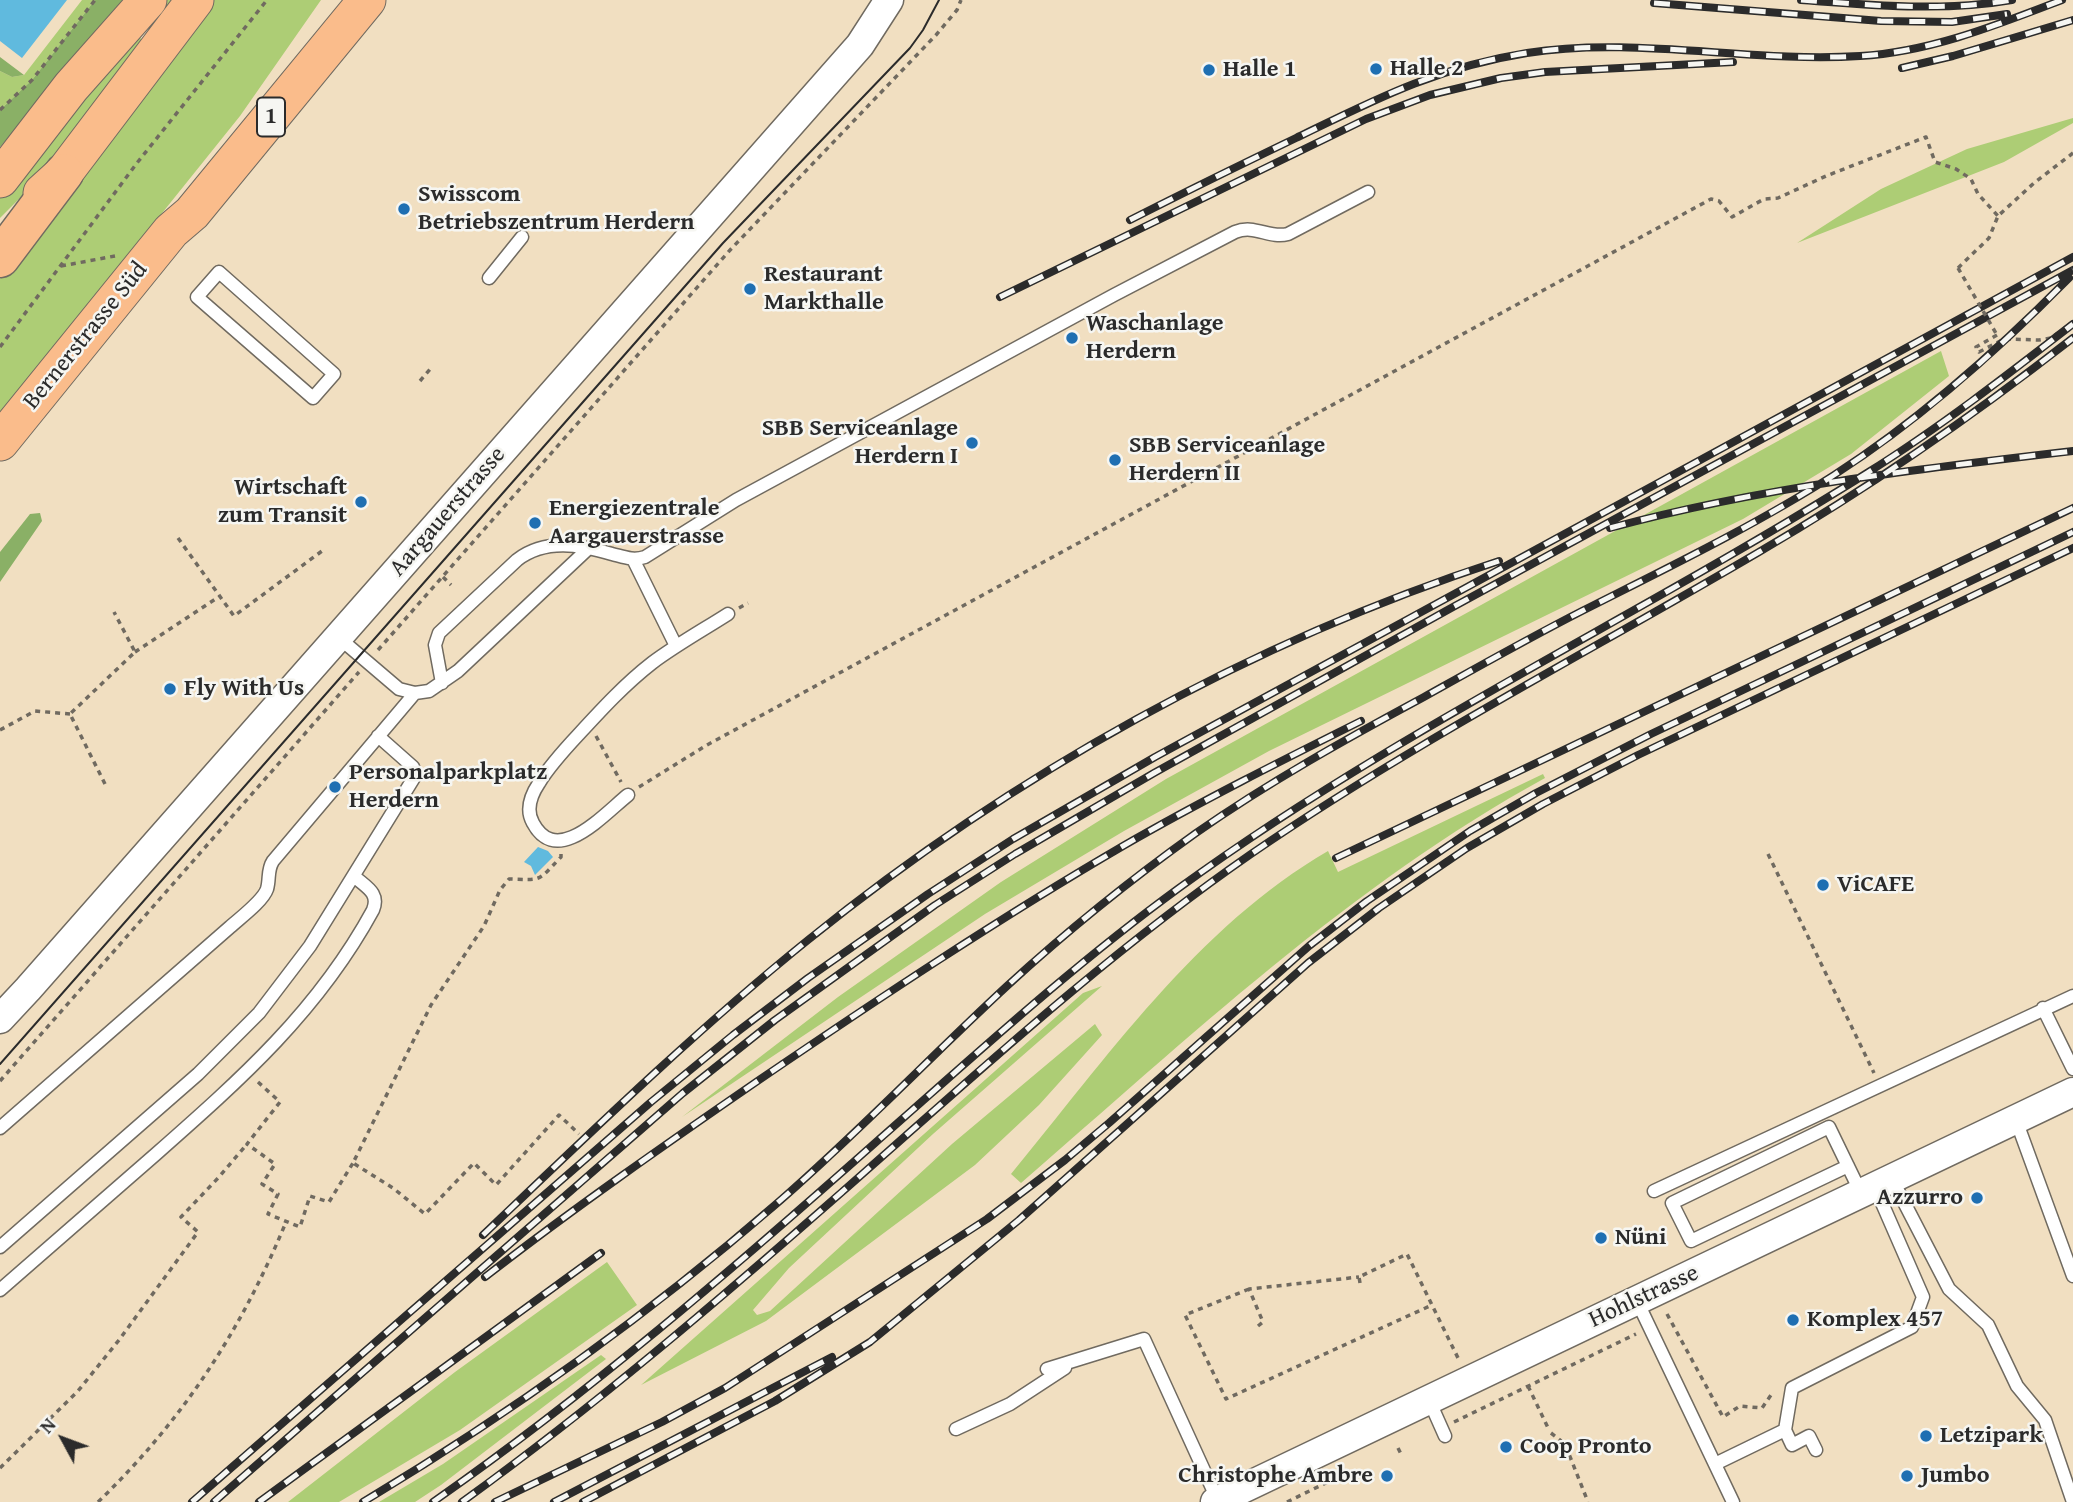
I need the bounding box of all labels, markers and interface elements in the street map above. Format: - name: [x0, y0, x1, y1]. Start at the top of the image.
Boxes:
- place label: Halle 2: [1390, 55, 1463, 83]
- place label: Halle 1: [1223, 56, 1296, 84]
- marker: Halle 2: [1368, 61, 1384, 77]
- marker: Halle 1: [1201, 62, 1217, 78]
- road number: 1: [257, 98, 285, 136]
- place label: Swisscom Betriebszentrum Herdern: [418, 181, 695, 237]
- marker: Swisscom Betriebszentrum Herdern: [396, 201, 412, 217]
- street label: Bernerstrasse Süd: [18, 256, 154, 416]
- place label: Restaurant Markthalle: [764, 261, 884, 317]
- marker: Restaurant Markthalle: [742, 281, 758, 297]
- place label: Waschanlage Herdern: [1086, 310, 1224, 366]
- marker: Waschanlage Herdern: [1064, 330, 1080, 346]
- place label: SBB Serviceanlage Herdern I: [762, 415, 958, 471]
- place label: SBB Serviceanlage Herdern II: [1129, 432, 1325, 488]
- marker: SBB Serviceanlage Herdern I: [964, 435, 980, 451]
- street label: Aargauerstrasse: [384, 441, 512, 583]
- marker: SBB Serviceanlage Herdern II: [1107, 452, 1123, 468]
- place label: Wirtschaft zum Transit: [218, 474, 347, 530]
- marker: Wirtschaft zum Transit: [353, 494, 369, 510]
- place label: Energiezentrale Aargauerstrasse: [549, 495, 724, 551]
- marker: Energiezentrale Aargauerstrasse: [527, 515, 543, 531]
- place label: Fly With Us: [184, 675, 304, 703]
- marker: Fly With Us: [162, 681, 178, 697]
- place label: Personalparkplatz Herdern: [349, 759, 547, 815]
- marker: Personalparkplatz Herdern: [327, 779, 343, 795]
- place label: ViCAFE: [1837, 871, 1914, 899]
- marker: ViCAFE: [1815, 877, 1831, 893]
- place label: Azzurro: [1877, 1184, 1963, 1212]
- marker: Azzurro: [1969, 1190, 1985, 1206]
- place label: Nüni: [1615, 1224, 1666, 1252]
- marker: Nüni: [1593, 1230, 1609, 1246]
- street label: Hohlstrasse: [1585, 1259, 1703, 1335]
- place label: Komplex 457: [1807, 1306, 1943, 1334]
- marker: Komplex 457: [1785, 1312, 1801, 1328]
- north arrow: [28, 1404, 98, 1474]
- text: N: [32, 1411, 62, 1439]
- place label: Letzipark: [1940, 1422, 2043, 1450]
- marker: Letzipark: [1918, 1428, 1934, 1444]
- place label: Coop Pronto: [1520, 1433, 1651, 1461]
- marker: Coop Pronto: [1498, 1439, 1514, 1455]
- place label: Christophe Ambre: [1178, 1462, 1373, 1490]
- place label: Jumbo: [1921, 1462, 1989, 1490]
- marker: Christophe Ambre: [1379, 1468, 1395, 1484]
- marker: Jumbo: [1899, 1468, 1915, 1484]

